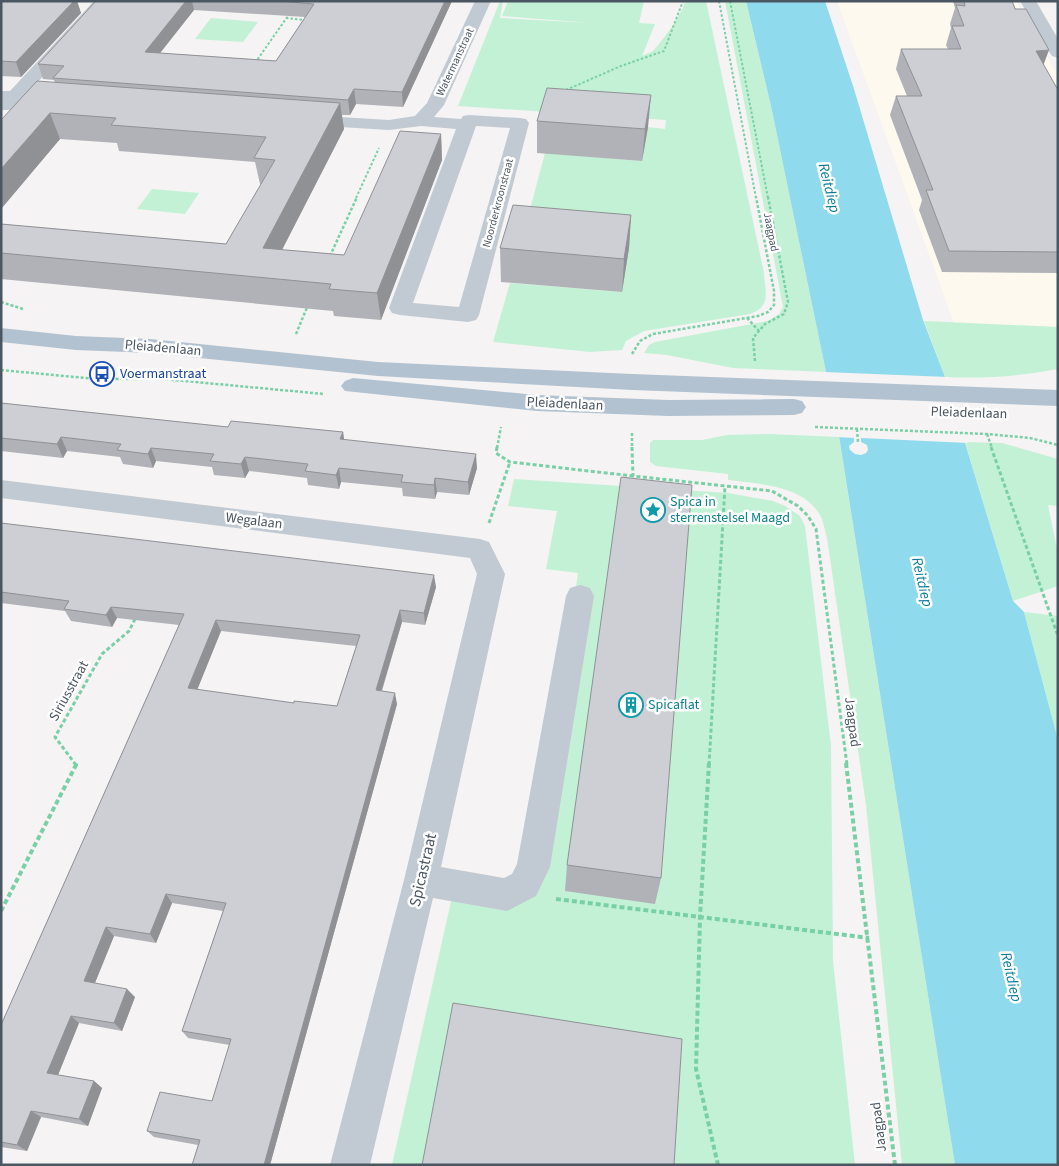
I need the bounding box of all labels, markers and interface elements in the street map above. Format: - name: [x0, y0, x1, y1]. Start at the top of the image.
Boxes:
- street label: Watermanstraat: [433, 25, 477, 99]
- street label: Noorderkroonstraat: [479, 157, 517, 249]
- water label: Reitdiep: [813, 161, 845, 215]
- street label: Jaagpad: [760, 211, 782, 253]
- street label: Pleiadenlaan: [124, 335, 202, 361]
- bus stop icon: Voermanstraat: [89, 361, 115, 387]
- place label: Voermanstraat: [120, 364, 206, 384]
- street label: Pleiadenlaan: [526, 392, 604, 416]
- street label: Pleiadenlaan: [930, 402, 1008, 424]
- place label: Spica in sterrenstelsel Maagd: [670, 492, 790, 528]
- place icon: Spica in sterrenstelsel Maagd: [640, 497, 666, 523]
- street label: Wegalaan: [224, 508, 284, 534]
- water label: Reitdiep: [906, 555, 938, 609]
- street label: Siriusstraat: [44, 657, 94, 725]
- building icon: Spicaflat: [618, 692, 644, 718]
- place label: Spicaflat: [648, 695, 700, 715]
- street label: Jaagpad: [839, 696, 865, 748]
- street label: Spicastraat: [404, 830, 442, 909]
- water label: Reitdiep: [995, 950, 1027, 1004]
- street label: Jaagpad: [866, 1101, 892, 1153]

